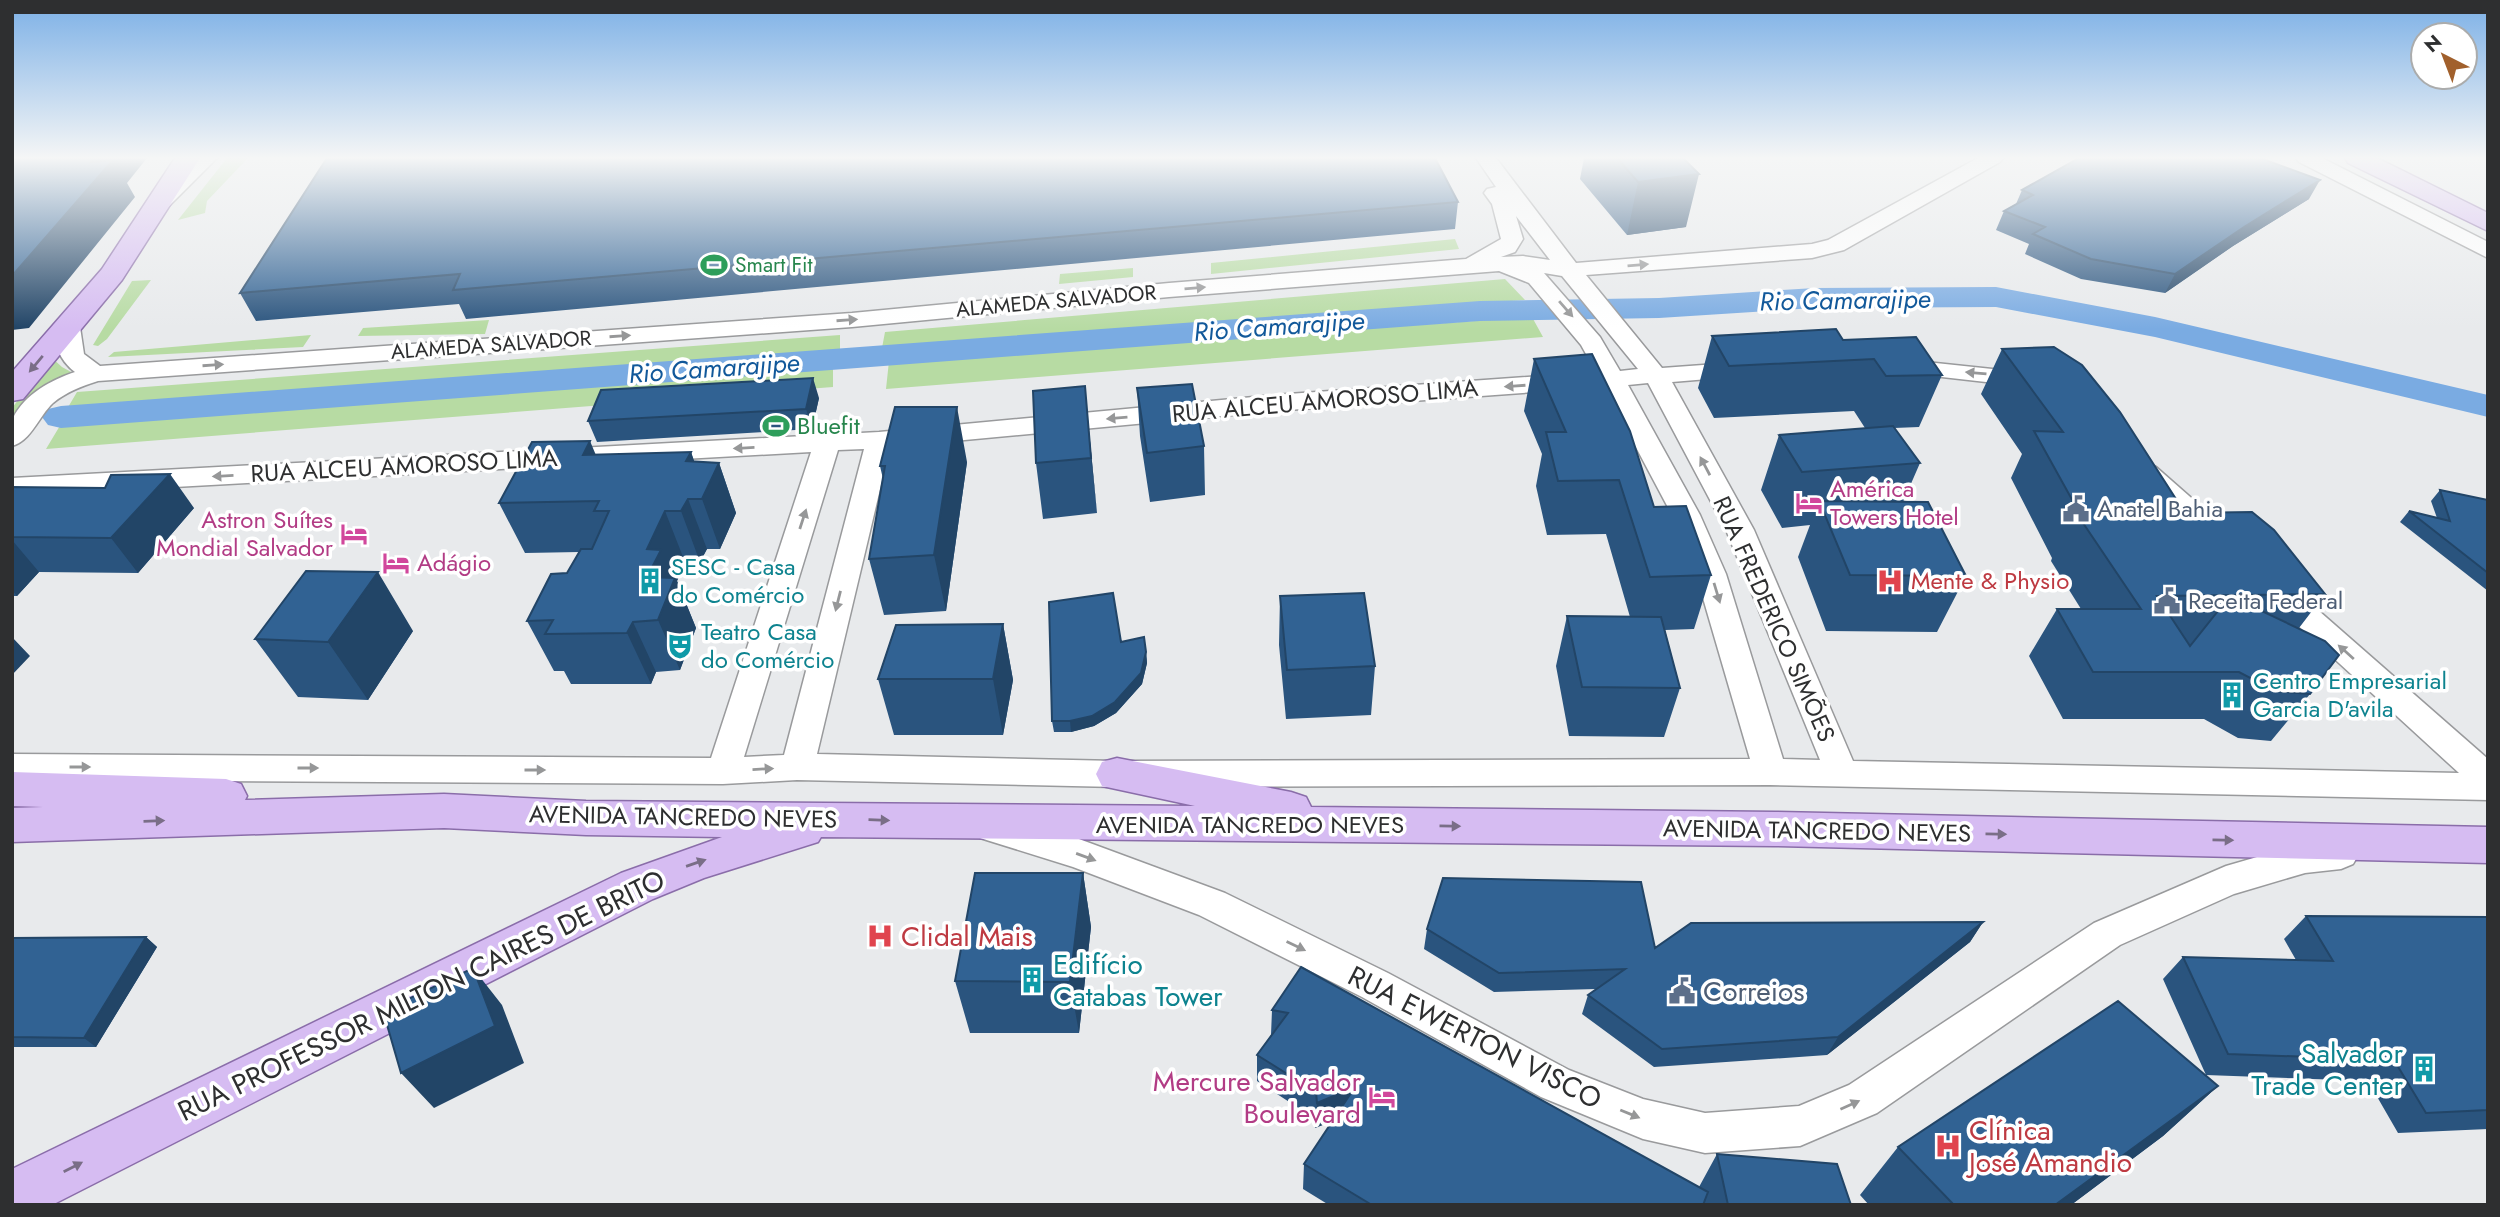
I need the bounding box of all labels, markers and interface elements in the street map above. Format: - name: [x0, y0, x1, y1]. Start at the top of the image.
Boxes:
- north arrow: [2409, 21, 2479, 91]
- text: N: [2418, 29, 2448, 59]
- sports icon: Smart Fit: [699, 250, 729, 280]
- place label: Smart Fit: [735, 250, 813, 280]
- one-way arrow: [1628, 259, 1650, 270]
- street label: ALAMEDA SALVADOR: [955, 277, 1158, 325]
- water label: Rio Camarajipe: [1759, 280, 1931, 320]
- one-way arrow: [1184, 282, 1206, 293]
- one-way arrow: [1558, 300, 1574, 318]
- water label: Rio Camarajipe: [1192, 301, 1366, 351]
- one-way arrow: [836, 314, 858, 325]
- street label: ALAMEDA SALVADOR: [390, 323, 593, 367]
- one-way arrow: [609, 330, 631, 341]
- water label: Rio Camarajipe: [627, 343, 801, 393]
- one-way arrow: [28, 355, 44, 373]
- one-way arrow: [202, 359, 224, 370]
- one-way arrow: [1965, 367, 1987, 378]
- street label: RUA ALCEU AMOROSO LIMA: [1170, 370, 1480, 431]
- one-way arrow: [1504, 381, 1526, 392]
- place label: Bluefit: [797, 408, 860, 443]
- sports icon: Bluefit: [761, 411, 791, 441]
- one-way arrow: [1106, 413, 1128, 424]
- street label: RUA ALCEU AMOROSO LIMA: [250, 440, 558, 491]
- one-way arrow: [733, 443, 755, 454]
- one-way arrow: [1699, 456, 1711, 475]
- one-way arrow: [212, 471, 234, 482]
- place label: América Towers Hotel: [1830, 471, 1959, 534]
- hotel icon: América Towers Hotel: [1794, 488, 1824, 518]
- street label: RUA FREDERICO SIMÕES: [1705, 490, 1844, 747]
- place label: Anatel Bahia: [2097, 491, 2223, 526]
- public building icon: Anatel Bahia: [2061, 494, 2091, 524]
- place label: Astron Suítes Mondial Salvador: [156, 502, 334, 565]
- one-way arrow: [798, 508, 809, 529]
- hotel icon: Astron Suítes Mondial Salvador: [339, 519, 369, 549]
- place label: Adágio: [417, 545, 491, 580]
- hotel icon: Adágio: [381, 548, 411, 578]
- place label: SESC - Casa do Comércio: [671, 549, 804, 612]
- place label: Mente & Physio: [1911, 563, 2069, 598]
- building icon: SESC - Casa do Comércio: [635, 566, 665, 596]
- hospital icon: Mente & Physio: [1875, 566, 1905, 596]
- one-way arrow: [1713, 583, 1723, 604]
- place label: Receita Federal: [2188, 583, 2343, 618]
- public building icon: Receita Federal: [2152, 586, 2182, 616]
- one-way arrow: [832, 590, 843, 612]
- place label: Teatro Casa do Comércio: [701, 614, 834, 677]
- theatre icon: Teatro Casa do Comércio: [665, 631, 695, 661]
- one-way arrow: [2337, 644, 2355, 660]
- place label: Centro Empresarial Garcia D'avila: [2253, 663, 2447, 726]
- building icon: Centro Empresarial Garcia D'avila: [2217, 680, 2247, 710]
- one-way arrow: [70, 761, 92, 773]
- one-way arrow: [297, 763, 319, 774]
- one-way arrow: [752, 763, 774, 774]
- one-way arrow: [525, 764, 547, 776]
- street label: AVENIDA TANCREDO NEVES: [529, 796, 837, 837]
- street label: AVENIDA TANCREDO NEVES: [1096, 807, 1404, 842]
- street label: AVENIDA TANCREDO NEVES: [1663, 810, 1971, 851]
- one-way arrow: [869, 814, 891, 825]
- one-way arrow: [143, 815, 165, 826]
- one-way arrow: [1439, 821, 1461, 832]
- one-way arrow: [1985, 829, 2007, 840]
- one-way arrow: [2212, 834, 2234, 845]
- one-way arrow: [1076, 852, 1097, 863]
- one-way arrow: [685, 857, 706, 868]
- street label: RUA PROFESSOR MILTON CAIRES DE BRITO: [171, 859, 672, 1132]
- place label: Clidal Mais: [901, 916, 1033, 957]
- hospital icon: Clidal Mais: [865, 921, 895, 951]
- one-way arrow: [1286, 940, 1306, 951]
- place label: Edifício Catabas Tower: [1053, 944, 1223, 1017]
- street label: RUA EWERTON VISCO: [1341, 956, 1609, 1119]
- building icon: Edifício Catabas Tower: [1017, 965, 1047, 995]
- place label: Correios: [1703, 971, 1805, 1012]
- public building icon: Correios: [1667, 976, 1697, 1006]
- place label: Salvador Trade Center: [2251, 1033, 2403, 1106]
- building icon: Salvador Trade Center: [2409, 1054, 2439, 1084]
- place label: Mercure Salvador Boulevard: [1153, 1061, 1361, 1134]
- hotel icon: Mercure Salvador Boulevard: [1367, 1082, 1397, 1112]
- one-way arrow: [1840, 1099, 1860, 1111]
- one-way arrow: [1619, 1109, 1640, 1120]
- place label: Clínica José Amandio: [1965, 1110, 2132, 1183]
- hospital icon: Clínica José Amandio: [1933, 1131, 1963, 1161]
- one-way arrow: [63, 1161, 83, 1172]

